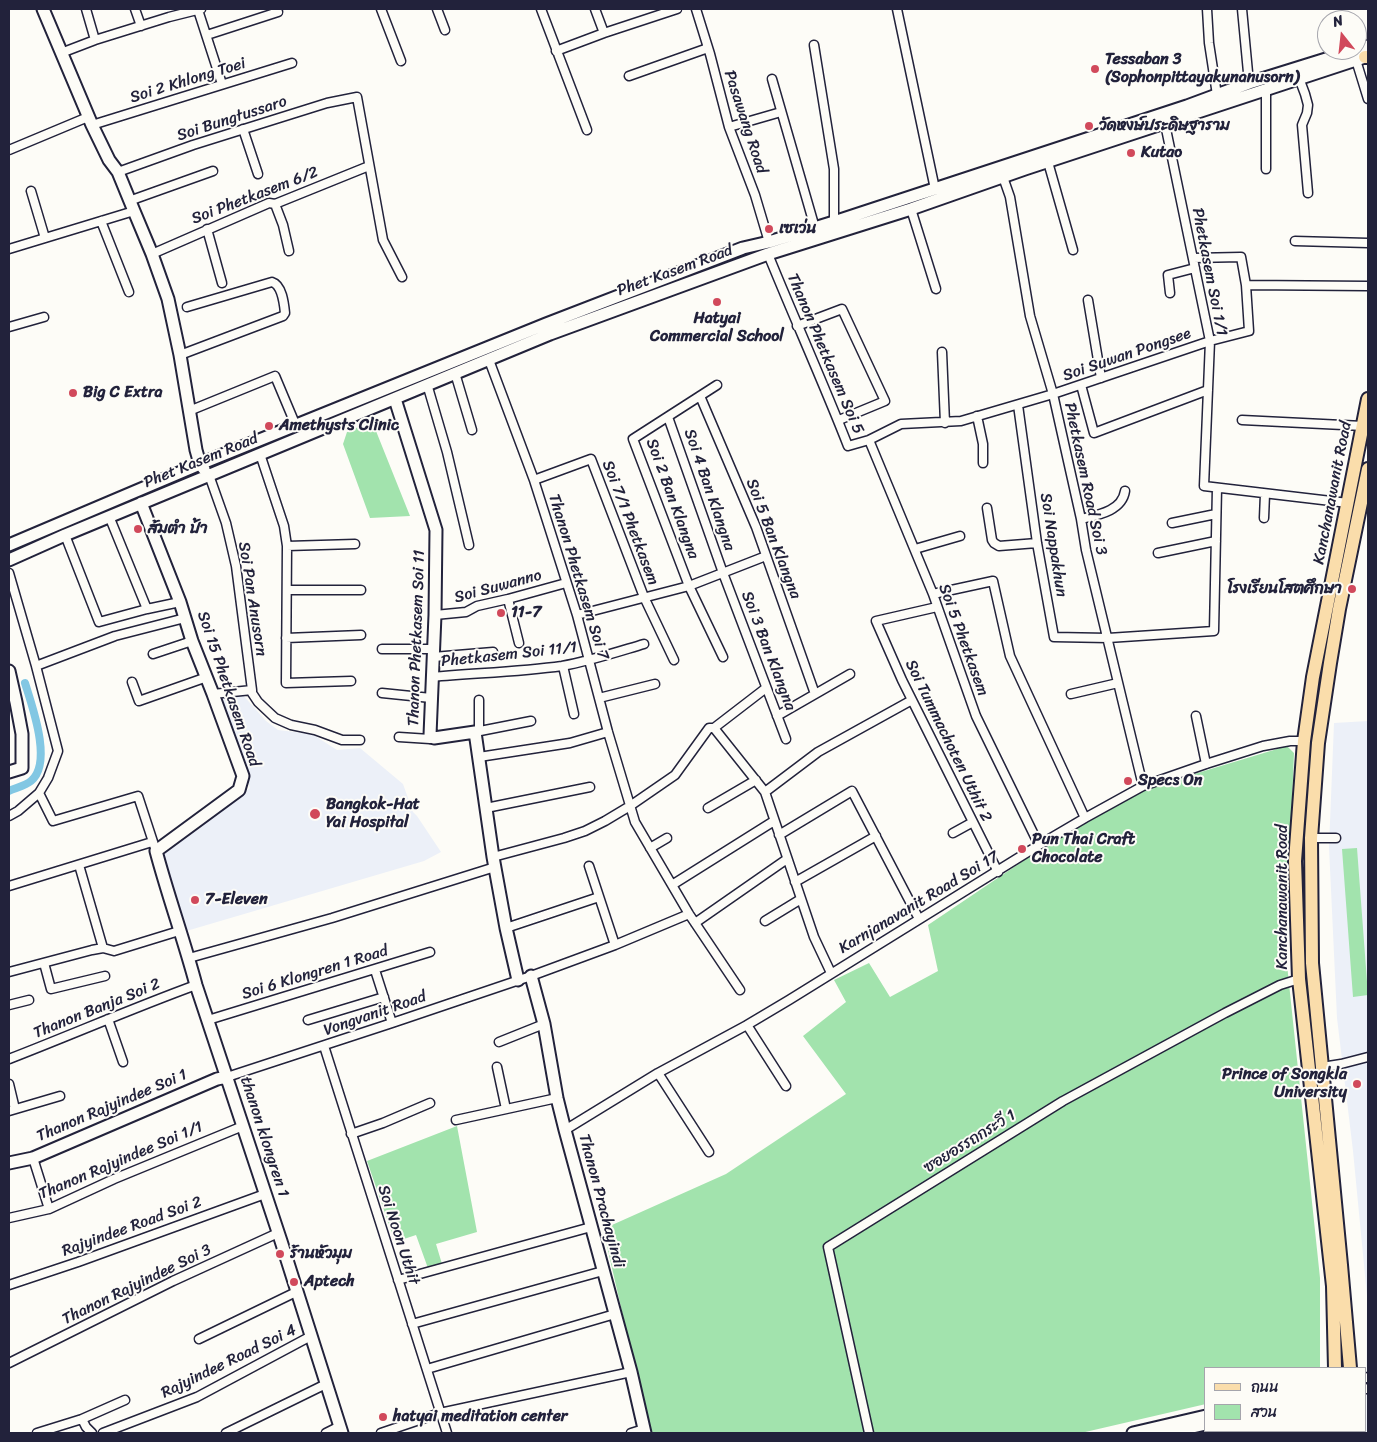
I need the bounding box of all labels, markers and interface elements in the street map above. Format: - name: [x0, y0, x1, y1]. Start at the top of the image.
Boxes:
- text: N: [1330, 8, 1346, 34]
- north arrow: [1317, 10, 1367, 60]
- place label: Tessaban 3 (Sophonpittayakunanusorn): [1105, 50, 1299, 88]
- street label: Soi 2 Khlong Toei: [128, 54, 248, 108]
- marker: Tessaban 3 (Sophonpittayakunanusorn): [1089, 63, 1101, 75]
- street label: Pasawang Road: [719, 68, 771, 176]
- street label: Soi Bungtussaro: [175, 92, 289, 146]
- place label: วัดหงษ์ประดิษฐาราม: [1099, 116, 1230, 136]
- marker: วัดหงษ์ประดิษฐาราม: [1083, 120, 1095, 132]
- place label: Kutao: [1141, 143, 1182, 163]
- marker: Kutao: [1125, 147, 1137, 159]
- street label: Soi Phetkasem 6/2: [189, 163, 321, 229]
- street label: Phetkasem Soi 1/1: [1187, 206, 1231, 338]
- place label: เซเว่น: [779, 219, 817, 239]
- marker: เซเว่น: [763, 223, 775, 235]
- street label: Phet Kasem Road: [615, 241, 735, 301]
- street label: Thanon Phetkasem Soi 5: [782, 271, 868, 437]
- marker: Hatyai Commercial School: [711, 296, 723, 308]
- place label: Hatyai Commercial School: [650, 309, 784, 347]
- street label: Soi Suwan Pongsee: [1060, 324, 1194, 386]
- place label: Big C Extra: [83, 383, 163, 403]
- marker: Big C Extra: [67, 387, 79, 399]
- street label: Phetkasem Road Soi 3: [1059, 401, 1111, 557]
- place label: Amethysts Clinic: [279, 416, 399, 436]
- marker: Amethysts Clinic: [263, 420, 275, 432]
- street label: Kanchanawanit Road: [1310, 420, 1356, 566]
- street label: Soi 4 Ban Klangna: [679, 427, 739, 553]
- street label: Phet Kasem Road: [141, 429, 261, 493]
- street label: Soi 2 Ban Klangna: [641, 436, 703, 562]
- street label: Soi 7/1 Phetkasem: [597, 458, 663, 588]
- street label: Soi 5 Ban Klangna: [741, 476, 805, 602]
- street label: Thanon Phetkasem Soi 7: [544, 492, 612, 662]
- street label: Soi Nappakhun: [1035, 492, 1071, 598]
- place label: ส้มตำ ป้า: [148, 519, 208, 539]
- marker: ส้มตำ ป้า: [132, 523, 144, 535]
- street label: Soi Pan Anusorn: [233, 540, 271, 658]
- street label: Thanon Phetkasem Soi 11: [404, 549, 430, 727]
- street label: Soi Suwanno: [452, 566, 544, 608]
- place label: โรงเรียนโสตศึกษา: [1227, 579, 1342, 599]
- street label: Soi 5 Phetkasem: [934, 581, 992, 699]
- marker: โรงเรียนโสตศึกษา: [1346, 583, 1358, 595]
- street label: Soi 3 Ban Klangna: [736, 589, 800, 713]
- place label: 11-7: [511, 603, 541, 623]
- marker: 11-7: [495, 607, 507, 619]
- street label: Soi 15 Phetkasem Road: [192, 609, 264, 769]
- street label: Phetkasem Soi 11/1: [440, 638, 578, 672]
- street label: Soi Tummachoten Uthit 2: [900, 657, 996, 825]
- place label: Specs On: [1138, 771, 1202, 791]
- marker: Specs On: [1122, 775, 1134, 787]
- place label: Bangkok-Hat Yai Hospital: [326, 795, 420, 833]
- marker: Bangkok-Hat Yai Hospital: [308, 807, 322, 821]
- street label: Kanchanawanit Road: [1273, 824, 1293, 970]
- place label: Pun Thai Craft Chocolate: [1032, 830, 1135, 868]
- marker: Pun Thai Craft Chocolate: [1016, 843, 1028, 855]
- street label: Karnjanavanit Road Soi 17: [836, 848, 1002, 958]
- place label: 7-Eleven: [205, 890, 268, 910]
- marker: 7-Eleven: [189, 894, 201, 906]
- street label: Soi 6 Klongren 1 Road: [240, 942, 390, 1004]
- street label: Thanon Banja Soi 2: [31, 975, 163, 1043]
- street label: Vongvanit Road: [321, 988, 429, 1040]
- place label: Prince of Songkla University: [1222, 1065, 1347, 1103]
- street label: Thanon Rajyindee Soi 1: [34, 1066, 190, 1146]
- street label: thanon klongren 1: [235, 1074, 293, 1200]
- marker: Prince of Songkla University: [1351, 1078, 1363, 1090]
- street label: ซอยอรรถกระวี 1: [921, 1106, 1019, 1178]
- street label: Thanon Rajyindee Soi 1/1: [36, 1118, 206, 1204]
- street label: Thanon Prachayindi: [574, 1132, 628, 1270]
- street label: Soi Noon Uthit: [373, 1183, 423, 1287]
- street label: Rajyindee Road Soi 2: [59, 1193, 205, 1261]
- street label: Thanon Rajyindee Soi 3: [59, 1241, 215, 1329]
- place label: ร้านหัวมุม: [290, 1244, 352, 1264]
- marker: ร้านหัวมุม: [274, 1248, 286, 1260]
- place label: Aptech: [304, 1272, 355, 1292]
- marker: Aptech: [288, 1276, 300, 1288]
- street label: Rajyindee Road Soi 4: [158, 1321, 300, 1403]
- legend: [1204, 1367, 1367, 1432]
- text: ถนน: [1251, 1374, 1279, 1400]
- text: สวน: [1251, 1399, 1277, 1425]
- place label: hatyai meditation center: [393, 1407, 567, 1427]
- marker: hatyai meditation center: [377, 1411, 389, 1423]

